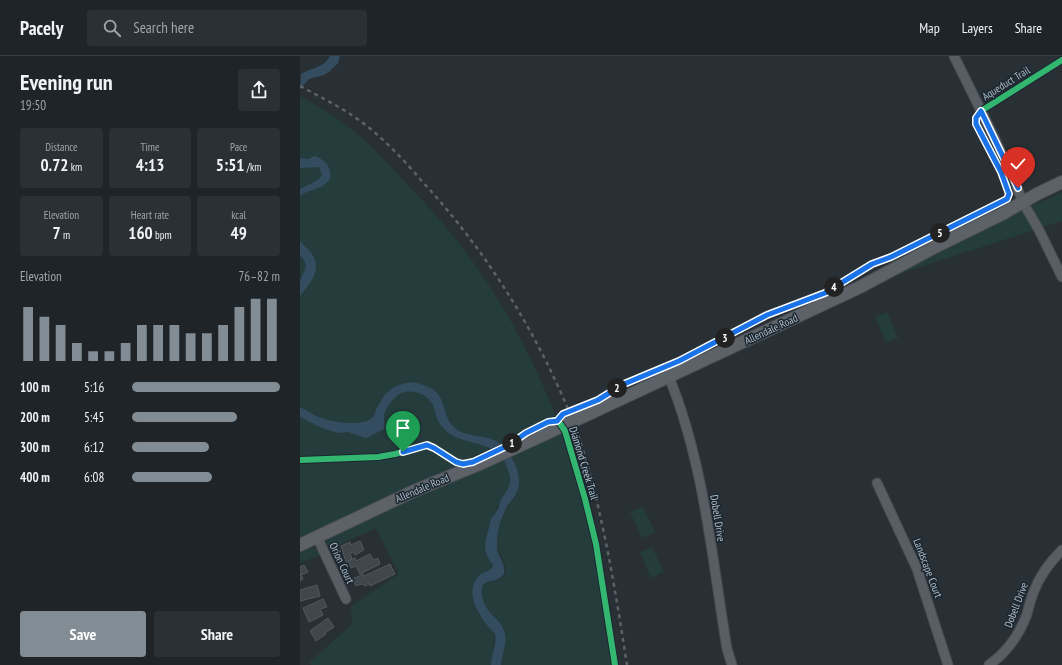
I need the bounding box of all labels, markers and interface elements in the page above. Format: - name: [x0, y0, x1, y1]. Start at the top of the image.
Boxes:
- search box: [87, 10, 367, 46]
- text: Pacely: [20, 16, 63, 40]
- icon: search: [101, 17, 123, 39]
- text: Search here: [133, 18, 194, 37]
- text: Map: [919, 19, 940, 37]
- text: Layers: [962, 19, 993, 37]
- text: Share: [1015, 19, 1042, 37]
- street label: Aqueduct Trail: [979, 63, 1033, 103]
- text: Evening run: [20, 68, 113, 96]
- button: share: [238, 69, 280, 111]
- text: 19:50: [20, 97, 46, 114]
- text: Distance: [45, 140, 78, 154]
- text: Time: [140, 140, 160, 154]
- text: Pace: [230, 140, 247, 154]
- pin: [1001, 147, 1035, 188]
- icon: check: [1007, 153, 1029, 175]
- text: 0.72: [40, 154, 68, 176]
- text: 4:13: [136, 154, 164, 176]
- text: 5:51: [216, 154, 244, 176]
- text: km: [68, 160, 82, 174]
- text: /km: [244, 160, 261, 174]
- text: Elevation: [44, 208, 79, 222]
- text: Heart rate: [131, 208, 169, 222]
- text: kcal: [231, 208, 246, 222]
- text: 7: [53, 222, 61, 244]
- text: 160: [128, 222, 153, 244]
- text: 49: [231, 222, 247, 244]
- pin: 5: [930, 223, 950, 243]
- text: 5: [937, 226, 943, 240]
- text: m: [61, 228, 70, 242]
- text: bpm: [153, 228, 172, 242]
- text: Elevation: [20, 268, 62, 285]
- text: 76–82 m: [238, 268, 280, 285]
- pin: 4: [824, 277, 844, 297]
- text: 4: [831, 280, 837, 294]
- street label: Allendale Road: [742, 310, 800, 347]
- pin: 3: [715, 328, 735, 348]
- text: 3: [722, 331, 728, 345]
- pin: 2: [607, 378, 627, 398]
- text: 100 m: [20, 379, 50, 396]
- text: 5:16: [84, 379, 104, 396]
- text: 2: [614, 381, 620, 395]
- text: 200 m: [20, 409, 50, 426]
- text: 5:45: [84, 409, 104, 426]
- pin: [386, 411, 420, 452]
- icon: arrive: [392, 417, 414, 439]
- street label: Diamond Creek Trail: [566, 425, 602, 502]
- pin: 1: [502, 433, 522, 453]
- text: 1: [509, 436, 515, 450]
- text: 300 m: [20, 439, 50, 456]
- text: 6:12: [84, 439, 104, 456]
- text: 400 m: [20, 469, 50, 486]
- text: 6:08: [84, 469, 104, 486]
- street label: Allendale Road: [393, 470, 451, 506]
- street label: Dobell Drive: [707, 494, 729, 543]
- street label: Landscape Court: [910, 536, 946, 600]
- street label: Orion Court: [326, 540, 358, 586]
- street label: Dobell Drive: [1001, 580, 1031, 630]
- button: Save: [20, 611, 146, 657]
- button: Share: [154, 611, 280, 657]

